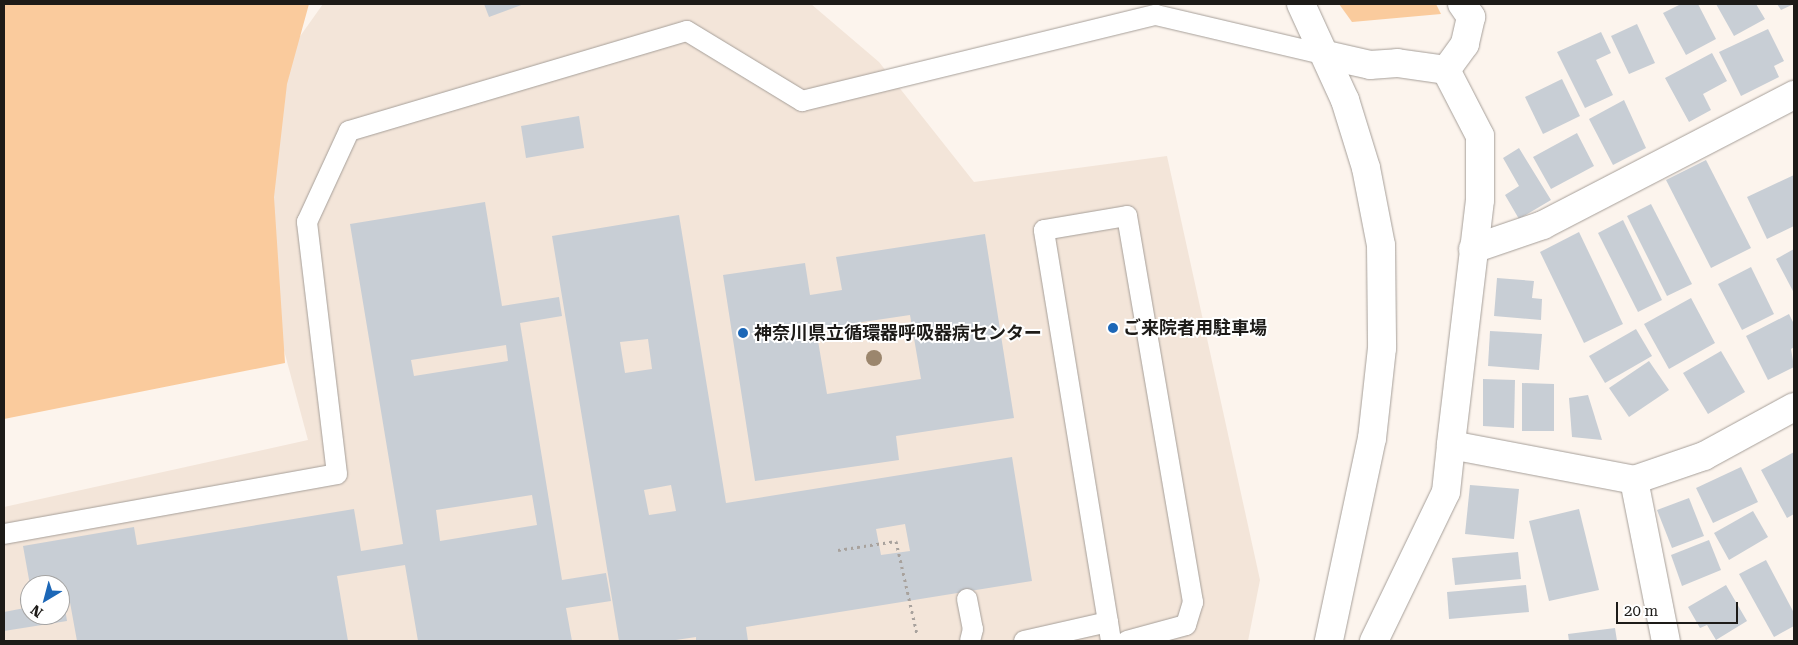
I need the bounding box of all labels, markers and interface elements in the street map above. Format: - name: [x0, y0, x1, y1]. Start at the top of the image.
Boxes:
- place label: ご来院者用駐車場: [1123, 317, 1267, 339]
- place label: 神奈川県立循環器呼吸器病センター: [754, 322, 1042, 344]
- marker: ご来院者用駐車場: [1107, 322, 1119, 334]
- marker: 神奈川県立循環器呼吸器病センター: [736, 326, 750, 340]
- north arrow: [20, 575, 70, 625]
- scale bar: [1618, 592, 1740, 624]
- text: N: [27, 602, 46, 621]
- text: 20 m: [1624, 602, 1658, 620]

